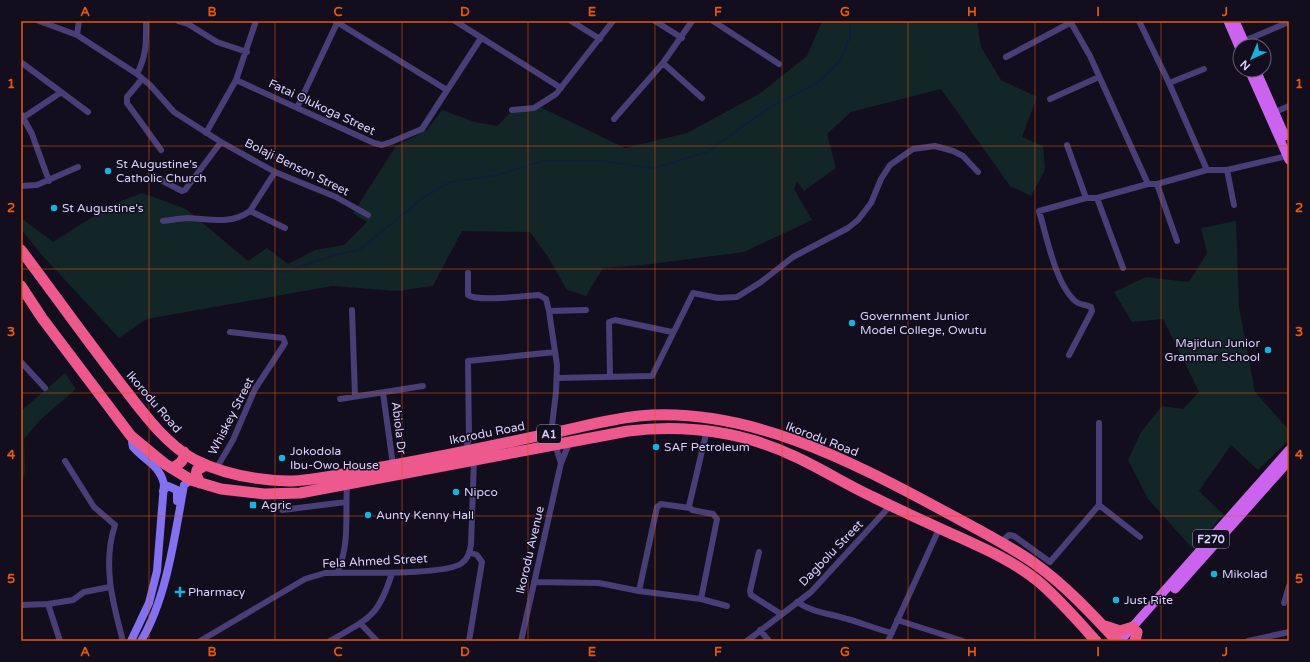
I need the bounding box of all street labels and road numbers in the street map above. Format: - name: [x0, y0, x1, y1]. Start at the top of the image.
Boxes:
- street label: Fatai Olukoga Street: [267, 76, 378, 138]
- street label: Bolaji Benson Street: [242, 136, 352, 199]
- street label: Ikorodu Road: [123, 368, 185, 436]
- street label: Whiskey Street: [205, 374, 257, 457]
- street label: Abiola Dr: [389, 401, 409, 456]
- street label: Ikorodu Road: [448, 419, 526, 447]
- street label: Ikorodu Road: [784, 419, 860, 459]
- road number: A1: [537, 425, 561, 443]
- street label: Ikorodu Avenue: [513, 505, 547, 595]
- street label: Dagbolu Street: [796, 517, 866, 589]
- road number: F270: [1193, 530, 1229, 548]
- street label: Fela Ahmed Street: [322, 551, 428, 571]

